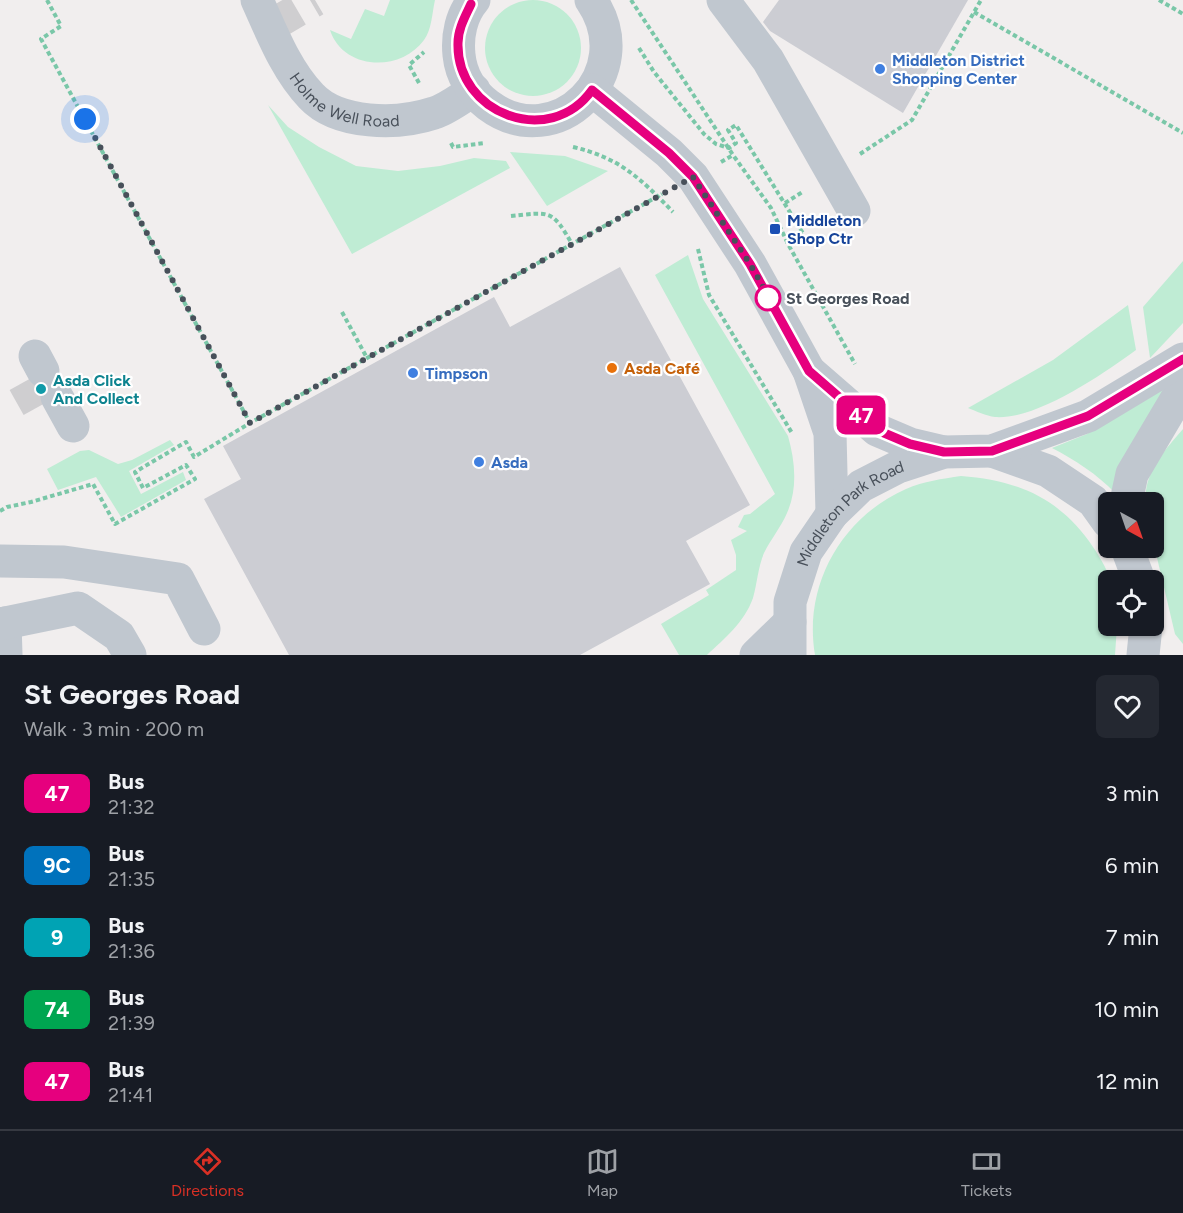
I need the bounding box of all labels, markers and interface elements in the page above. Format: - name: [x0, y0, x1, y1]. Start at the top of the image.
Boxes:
- place label: Middleton District Shopping Center: [892, 51, 1025, 88]
- marker: Middleton District Shopping Center: [873, 62, 887, 76]
- street label: Holme Well Road: [285, 69, 400, 131]
- your location: [70, 104, 100, 134]
- place label: Middleton Shop Ctr: [787, 211, 861, 248]
- marker: Middleton Shop Ctr: [768, 222, 782, 236]
- marker: St Georges Road: [755, 285, 781, 311]
- place label: St Georges Road: [786, 289, 909, 308]
- place label: Asda Café: [624, 359, 700, 378]
- marker: Asda Café: [605, 361, 619, 375]
- place label: Timpson: [425, 364, 488, 383]
- marker: Timpson: [406, 366, 420, 380]
- place label: Asda Click And Collect: [53, 371, 140, 408]
- marker: Asda Click And Collect: [34, 382, 48, 396]
- line badge: 47: [834, 396, 888, 434]
- text: 47: [849, 403, 873, 428]
- place label: Asda: [491, 453, 528, 472]
- marker: Asda: [472, 455, 486, 469]
- street label: Middleton Park Road: [793, 457, 906, 569]
- north arrow: [1098, 492, 1164, 558]
- map controls: [1098, 492, 1164, 636]
- button: locate: [1098, 570, 1164, 636]
- button: heart: [1096, 675, 1159, 738]
- text: St Georges Road: [24, 677, 240, 711]
- text: Walk · 3 min · 200 m: [24, 717, 204, 741]
- text: Bus: [108, 768, 144, 795]
- text: 3 min: [1105, 780, 1159, 807]
- text: 47: [45, 781, 69, 806]
- text: 21:32: [108, 795, 155, 819]
- text: Bus: [108, 840, 144, 867]
- text: 6 min: [1105, 852, 1159, 879]
- text: 9C: [43, 853, 71, 878]
- text: 21:35: [108, 867, 155, 891]
- text: Bus: [108, 912, 144, 939]
- text: 7 min: [1106, 924, 1159, 951]
- text: 9: [51, 925, 63, 950]
- text: 21:36: [108, 939, 155, 963]
- text: Bus: [108, 984, 144, 1011]
- text: 10 min: [1094, 996, 1159, 1023]
- text: 74: [45, 997, 69, 1022]
- text: 21:39: [108, 1011, 155, 1035]
- text: Bus: [108, 1056, 144, 1083]
- text: 12 min: [1096, 1068, 1159, 1095]
- text: 47: [45, 1069, 69, 1094]
- text: 21:41: [108, 1083, 153, 1107]
- tab: Directions: [171, 1145, 244, 1200]
- tab: Map: [586, 1145, 619, 1200]
- tab: Tickets: [961, 1145, 1012, 1200]

